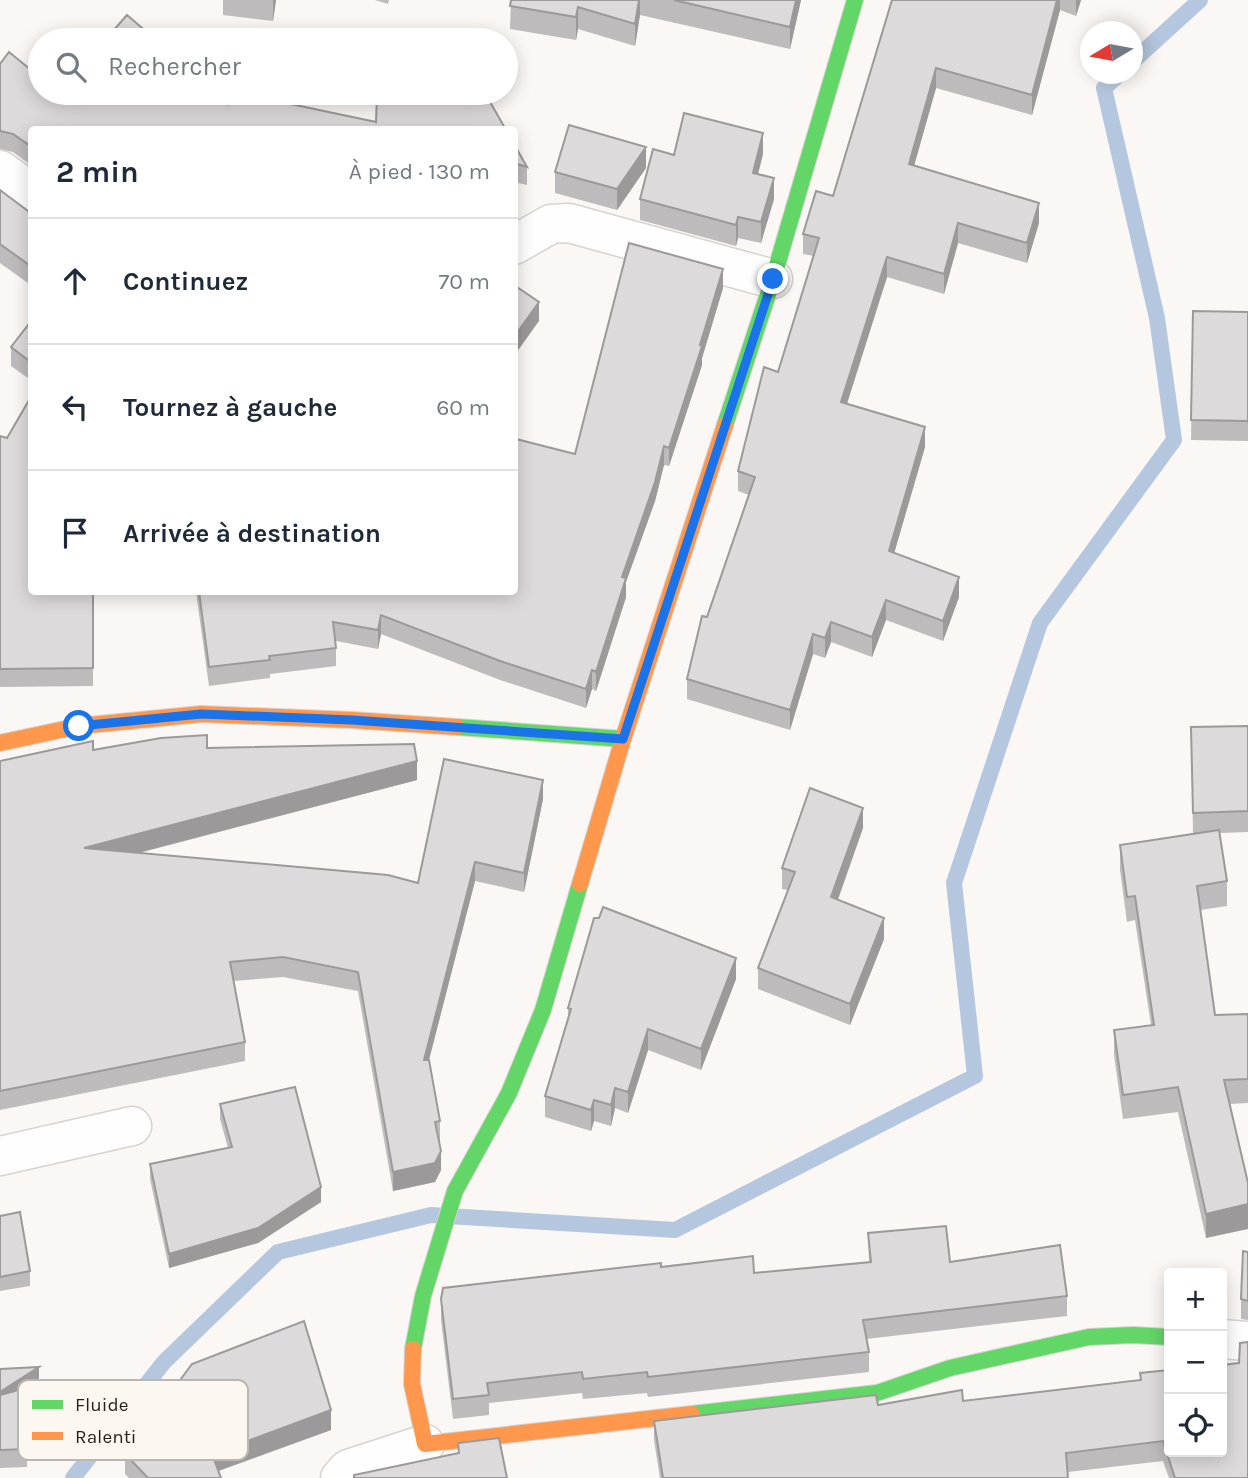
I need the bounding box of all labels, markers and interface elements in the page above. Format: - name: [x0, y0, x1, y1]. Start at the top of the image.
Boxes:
- north arrow: [1080, 21, 1143, 84]
- search box: [28, 28, 518, 105]
- icon: search: [52, 48, 90, 86]
- text: Rechercher: [108, 51, 241, 82]
- text: 2 min: [56, 154, 139, 190]
- text: À pied · 130 m: [349, 158, 490, 185]
- icon: ahead: [56, 262, 94, 300]
- route end: [757, 263, 788, 294]
- text: Continuez: [123, 266, 248, 297]
- text: 70 m: [439, 268, 490, 295]
- icon: left: [56, 388, 94, 426]
- text: Tournez à gauche: [123, 392, 337, 423]
- text: 60 m: [436, 394, 490, 421]
- icon: arrive: [56, 514, 94, 552]
- text: Arrivée à destination: [123, 518, 381, 549]
- route start: [63, 710, 94, 741]
- map controls: [1164, 1268, 1227, 1457]
- button: +: [1164, 1268, 1227, 1331]
- button: −: [1164, 1331, 1227, 1394]
- legend: [18, 1380, 248, 1460]
- text: Fluide: [75, 1394, 128, 1416]
- button: locate: [1164, 1394, 1227, 1457]
- text: Ralenti: [75, 1426, 136, 1448]

